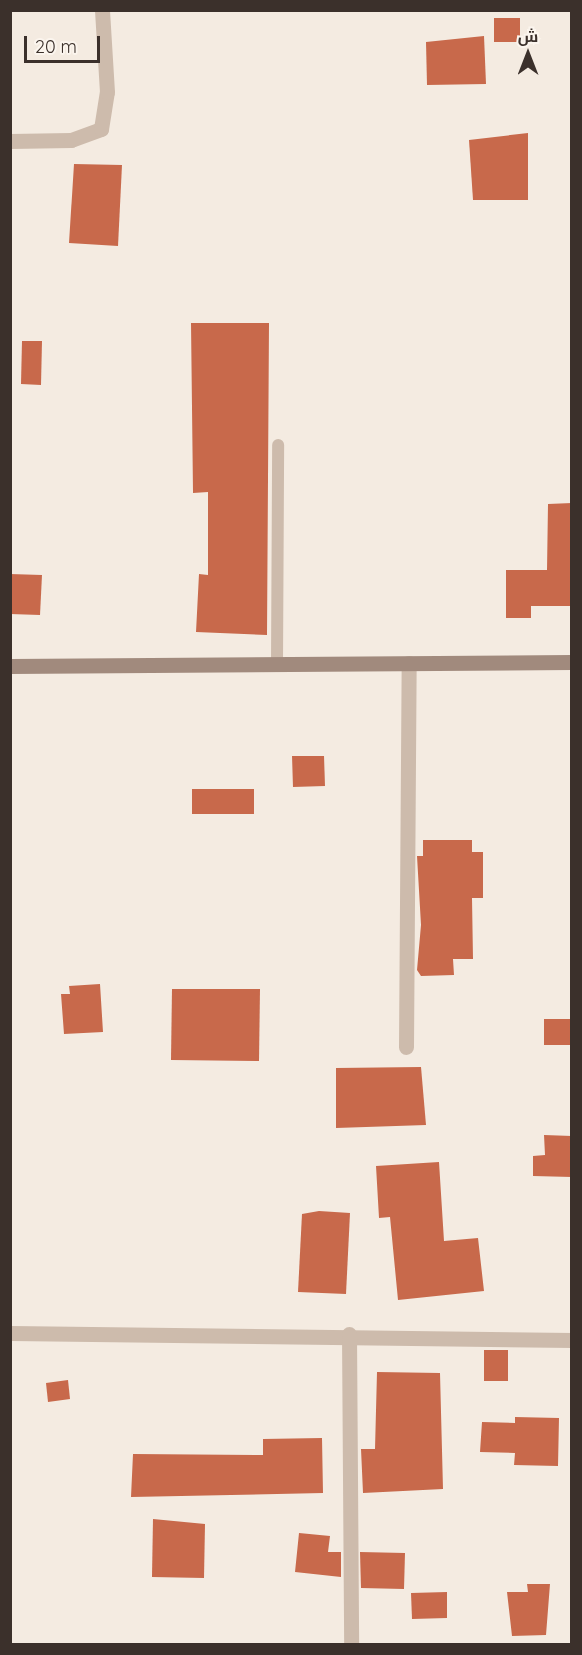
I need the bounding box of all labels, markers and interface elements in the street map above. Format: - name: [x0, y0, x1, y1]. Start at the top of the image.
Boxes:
- scale bar: [27, 24, 104, 62]
- north arrow: [498, 24, 558, 84]
- text: ش: [518, 26, 538, 46]
- text: 20 m: [35, 35, 77, 58]

